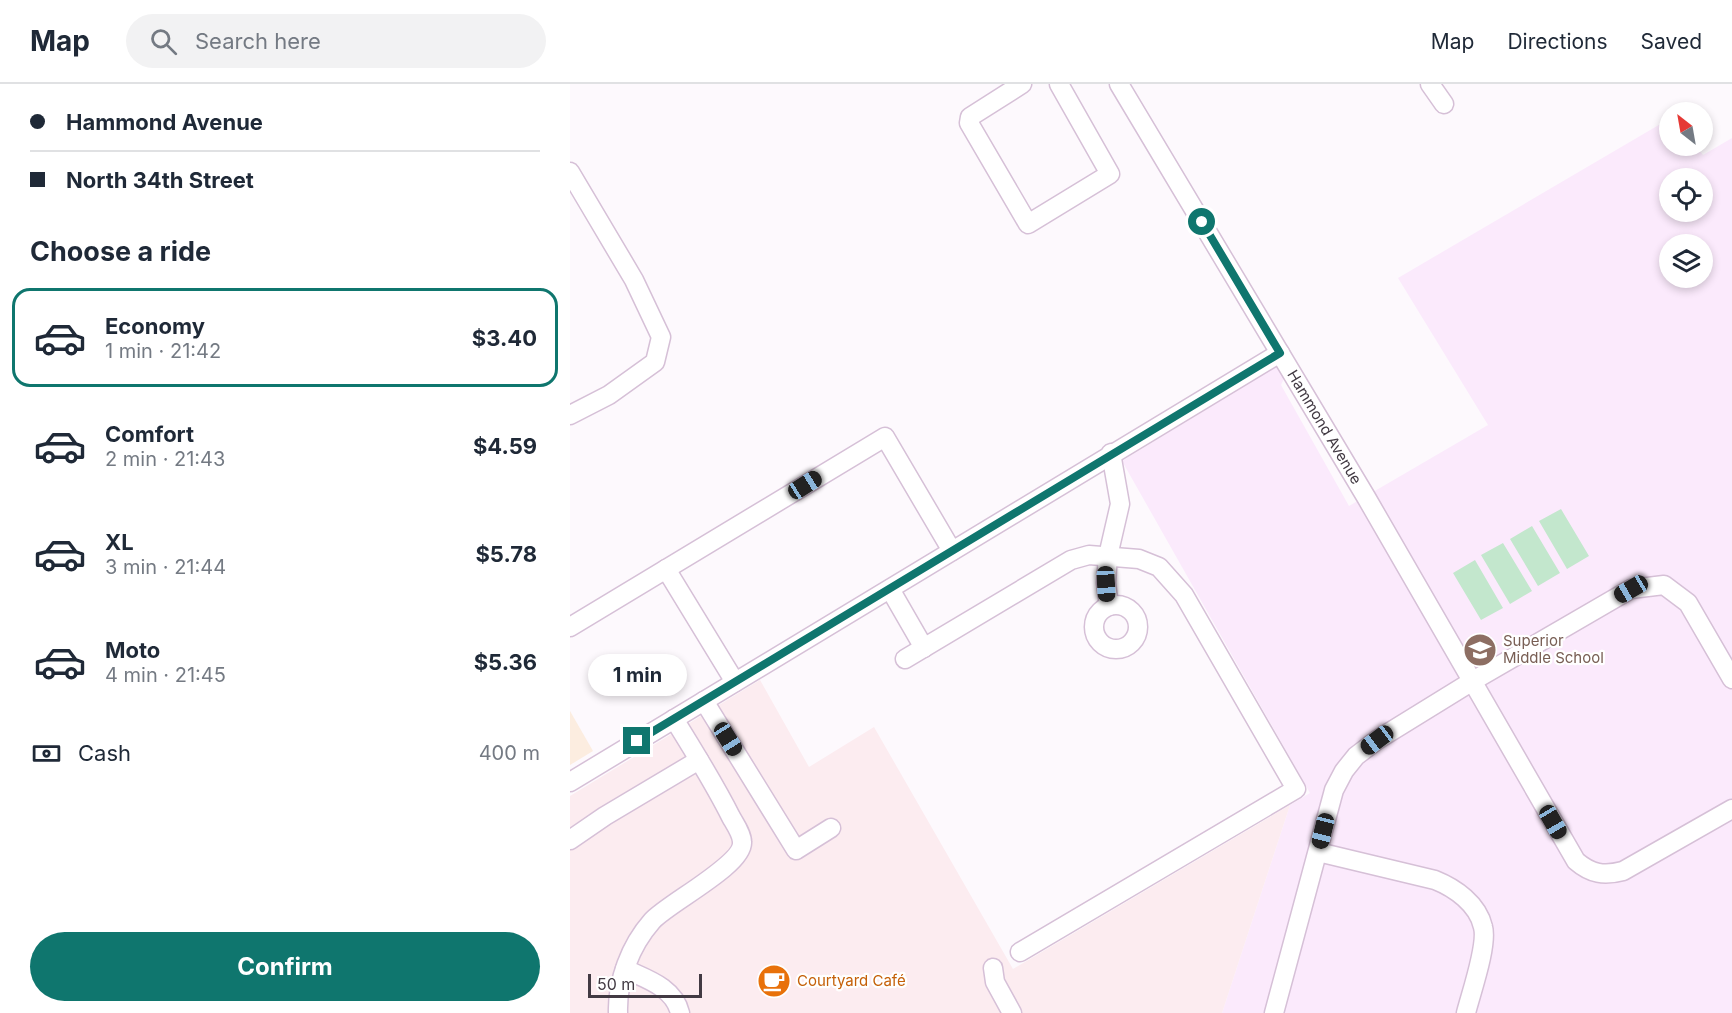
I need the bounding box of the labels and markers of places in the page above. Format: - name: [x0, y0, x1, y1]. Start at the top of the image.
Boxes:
- place label: Superior Middle School: [1503, 631, 1604, 667]
- school or university icon: Superior Middle School: [1462, 632, 1498, 668]
- cafe icon: Courtyard Café: [756, 963, 792, 999]
- place label: Courtyard Café: [797, 971, 906, 990]

